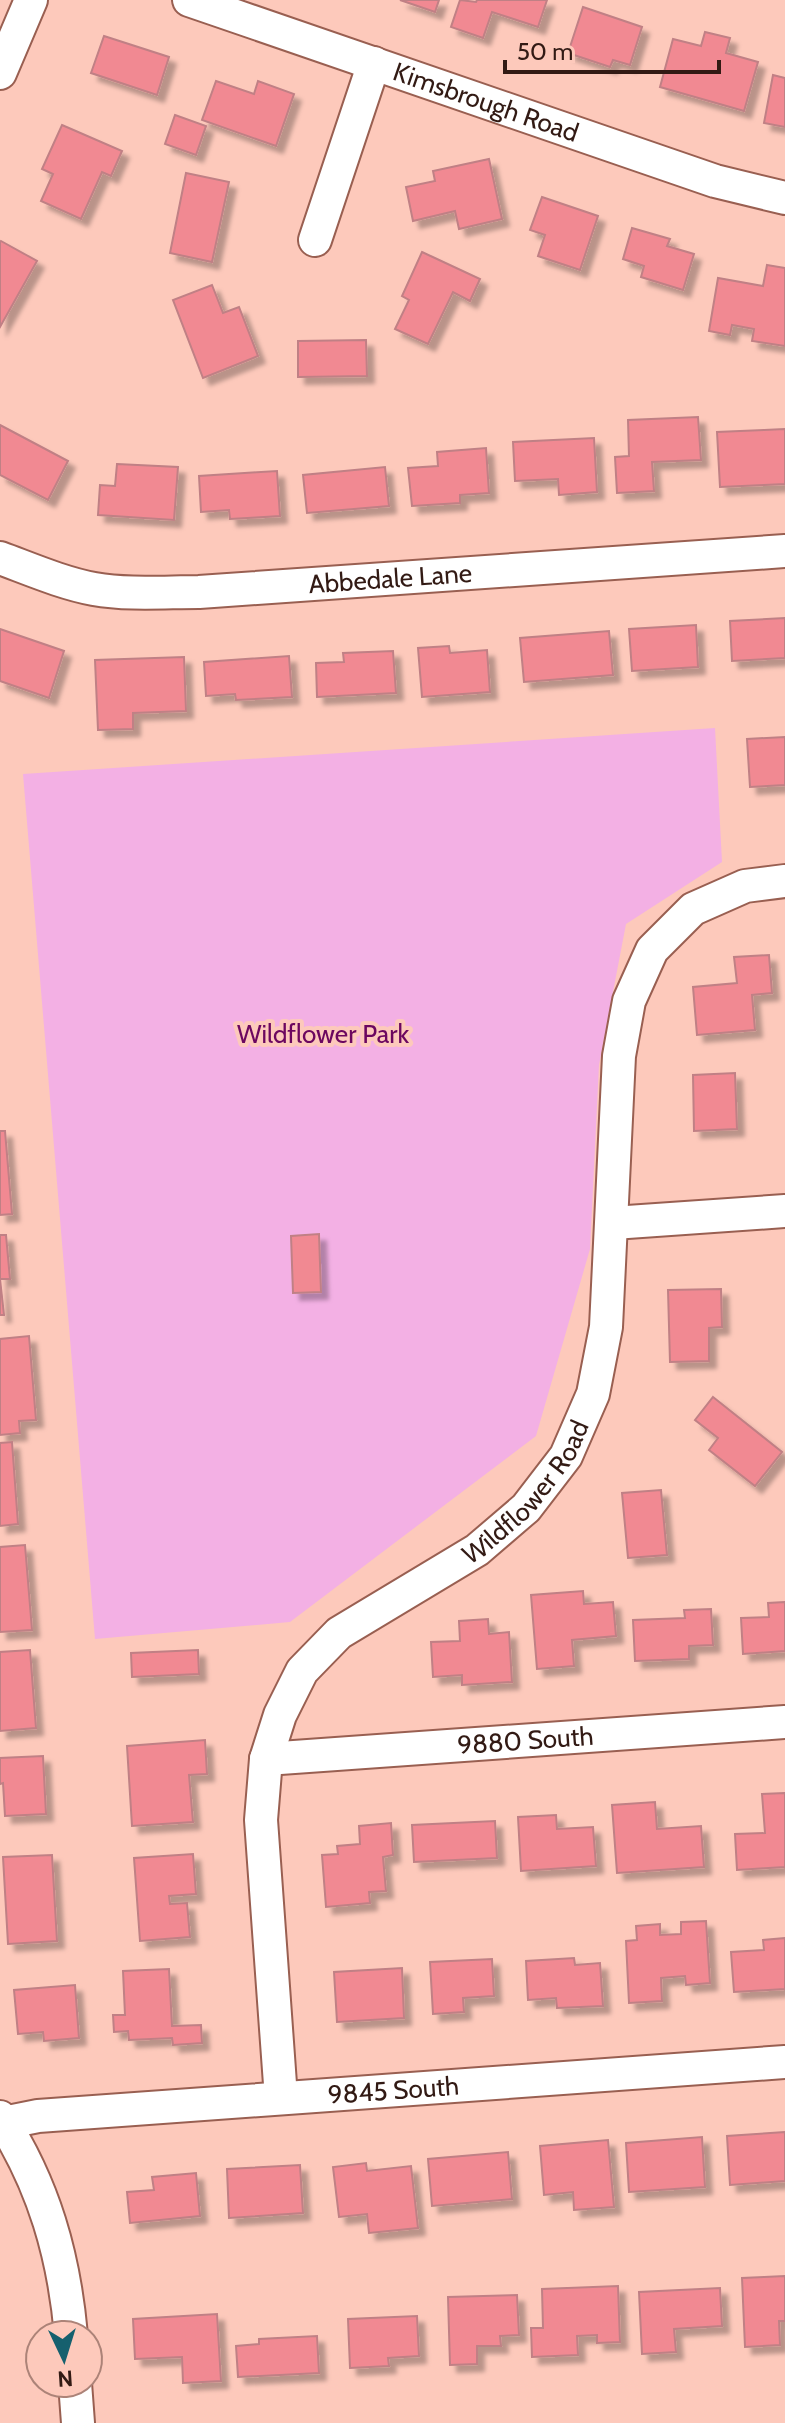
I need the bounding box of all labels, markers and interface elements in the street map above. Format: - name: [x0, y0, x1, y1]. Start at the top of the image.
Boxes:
- scale bar: [505, 24, 719, 74]
- text: 50 m: [517, 37, 573, 66]
- street label: Kimsbrough Road: [389, 55, 583, 149]
- street label: Abbedale Lane: [307, 557, 473, 600]
- park label: Wildflower Park: [237, 1018, 409, 1050]
- street label: Wildflower Road: [457, 1415, 596, 1571]
- street label: 9880 South: [456, 1720, 594, 1761]
- street label: 9845 South: [327, 2070, 460, 2111]
- north arrow: [24, 2319, 104, 2399]
- text: N: [57, 2364, 74, 2392]

